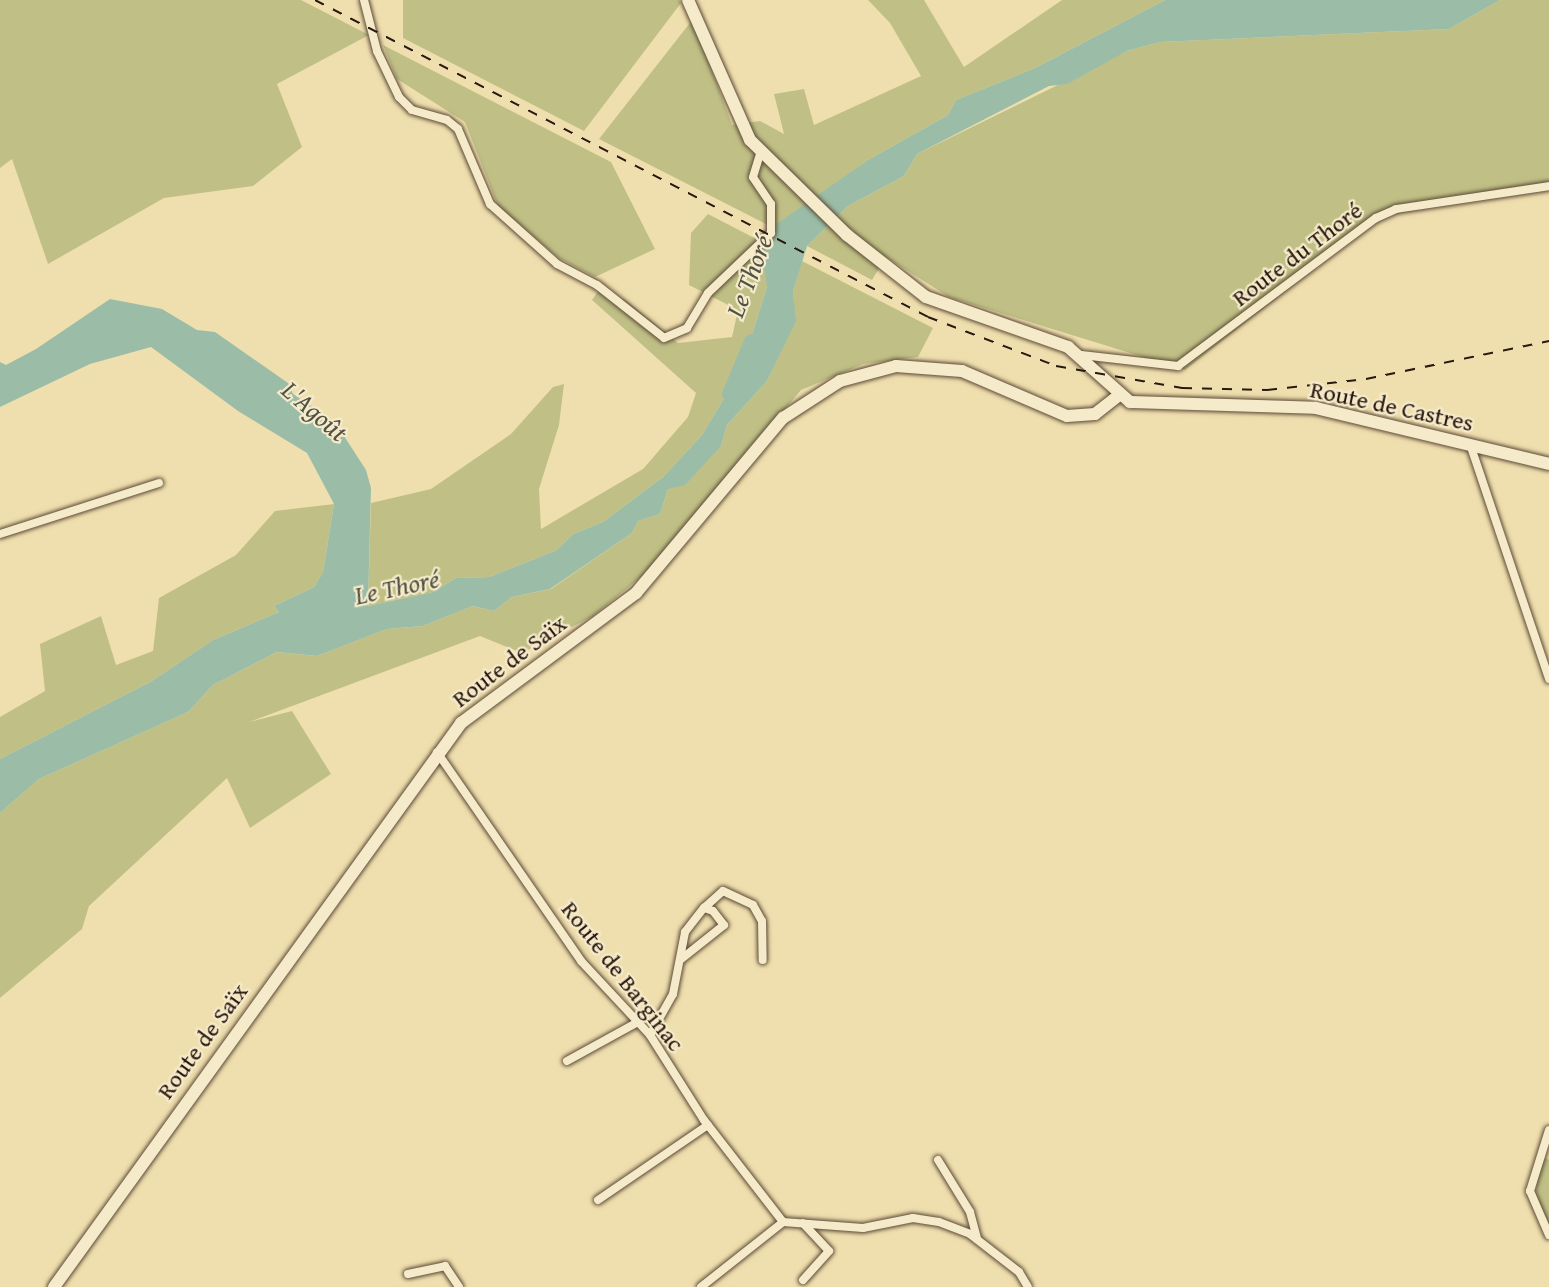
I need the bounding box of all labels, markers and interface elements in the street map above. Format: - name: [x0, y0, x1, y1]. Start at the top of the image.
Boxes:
- street label: Route du Thoré: [1226, 196, 1368, 312]
- water label: Le Thoré: [719, 230, 779, 322]
- water label: L'Agoût: [276, 374, 354, 448]
- street label: Route de Castres: [1308, 375, 1476, 437]
- water label: Le Thoré: [352, 563, 442, 611]
- street label: Route de Saïx: [446, 609, 572, 713]
- street label: Route de Barginac: [556, 895, 690, 1057]
- street label: Route de Saïx: [151, 978, 253, 1104]

